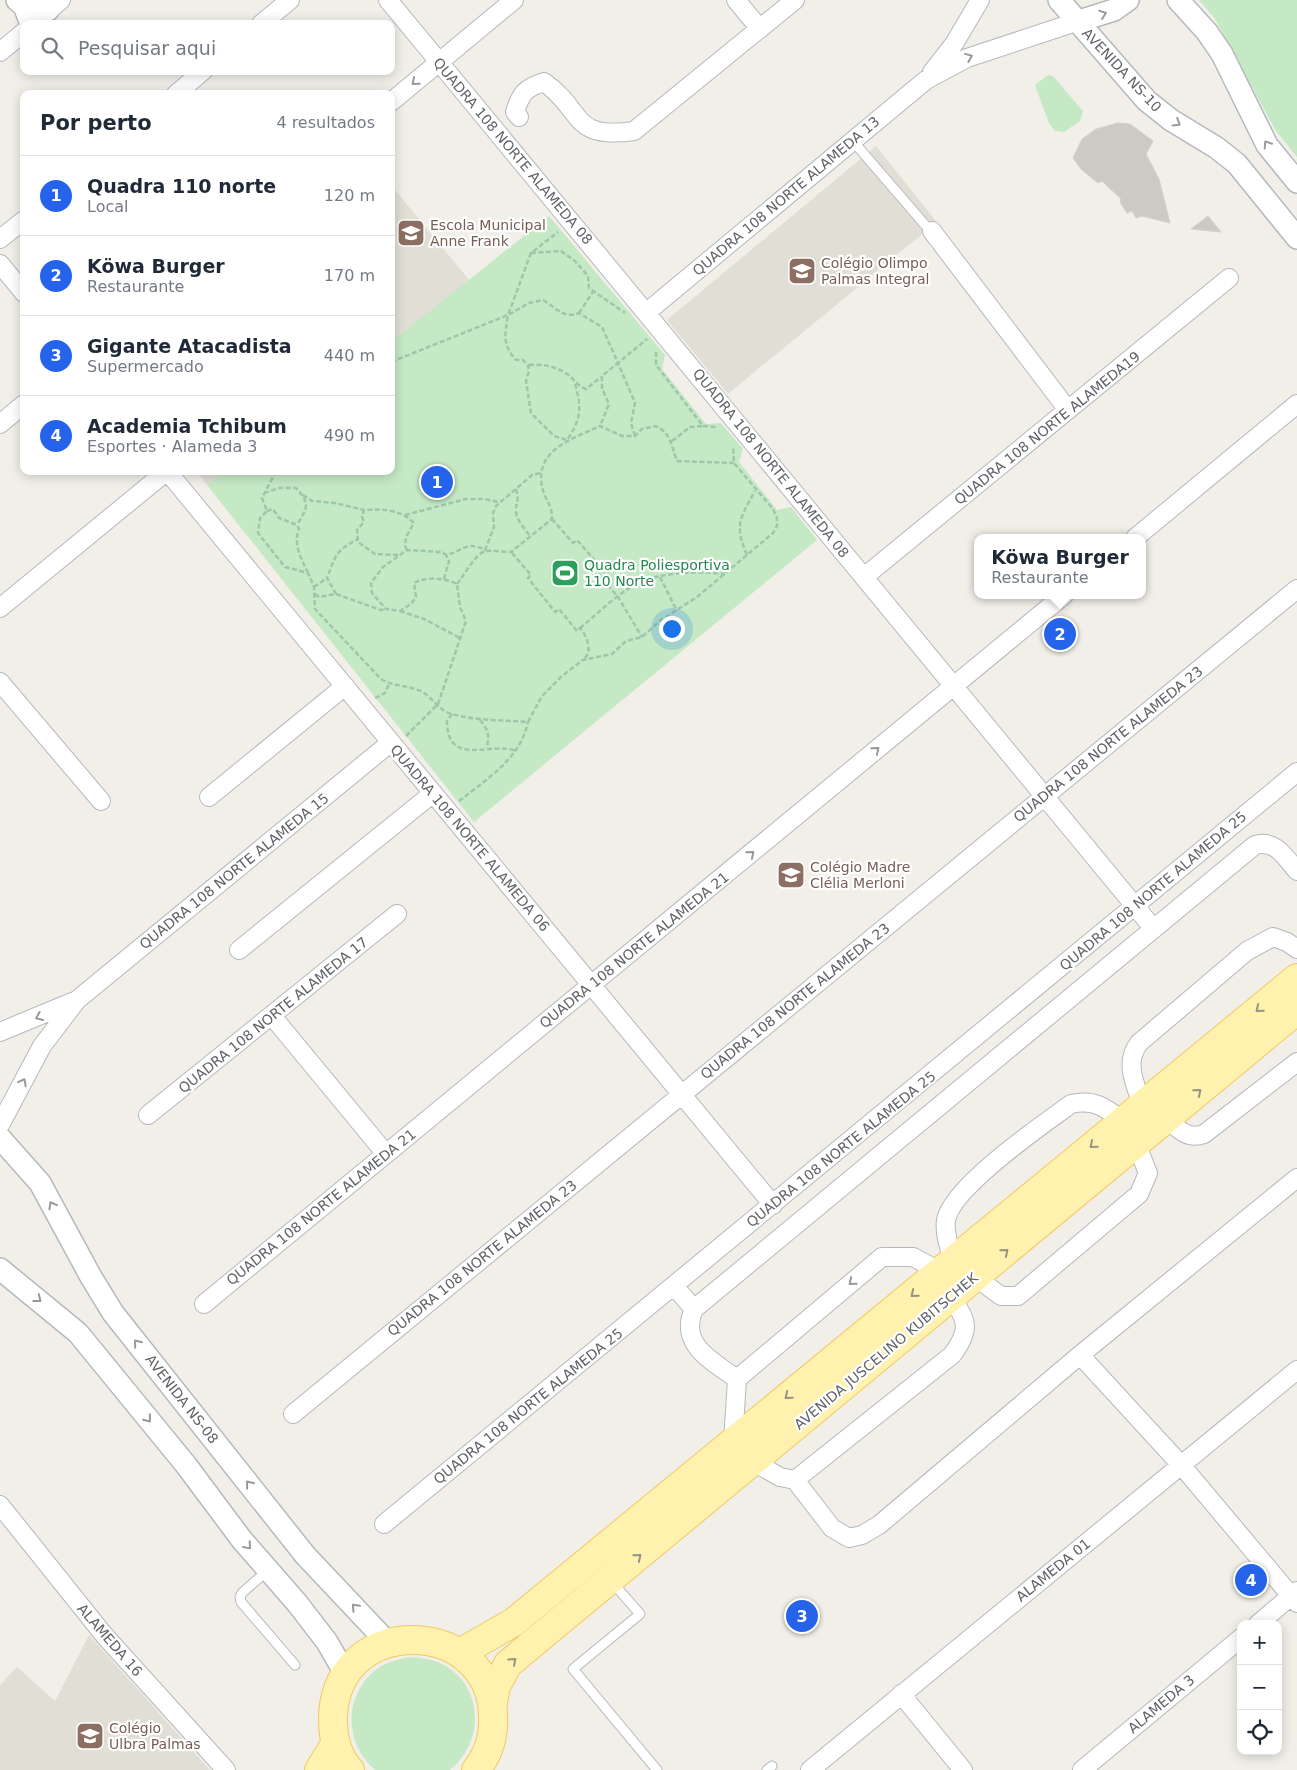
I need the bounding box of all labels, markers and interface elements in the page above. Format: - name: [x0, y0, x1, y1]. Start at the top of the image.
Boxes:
- one-way arrow: [1099, 9, 1107, 19]
- search box: [20, 20, 395, 75]
- street label: AVENIDA NS-10: [1079, 25, 1165, 115]
- icon: search: [38, 34, 66, 62]
- text: Pesquisar aqui: [78, 37, 216, 59]
- one-way arrow: [964, 53, 973, 64]
- street label: QUADRA 108 NORTE ALAMEDA 08: [430, 54, 596, 248]
- one-way arrow: [412, 77, 421, 85]
- text: Por perto: [40, 111, 152, 135]
- text: 4 resultados: [276, 113, 375, 132]
- street label: QUADRA 108 NORTE ALAMEDA 13: [689, 113, 883, 279]
- one-way arrow: [1171, 117, 1180, 127]
- one-way arrow: [1264, 140, 1273, 150]
- text: Quadra 110 norte: [87, 175, 276, 197]
- text: 1: [50, 186, 62, 205]
- text: 120 m: [324, 186, 375, 205]
- text: Local: [87, 197, 128, 216]
- place label: Escola Municipal Anne Frank: [430, 217, 546, 249]
- school or university icon: Escola Municipal Anne Frank: [396, 218, 426, 248]
- text: Köwa Burger: [87, 255, 225, 277]
- place label: Colégio Olimpo Palmas Integral: [821, 255, 929, 287]
- school or university icon: Colégio Olimpo Palmas Integral: [787, 256, 817, 286]
- text: 2: [50, 266, 62, 285]
- text: 170 m: [324, 266, 375, 285]
- text: Restaurante: [87, 277, 184, 296]
- text: Gigante Atacadista: [87, 335, 292, 357]
- text: 3: [50, 346, 62, 365]
- text: 440 m: [324, 346, 375, 365]
- street label: QUADRA 108 NORTE ALAMEDA19: [951, 348, 1143, 508]
- text: Supermercado: [87, 357, 204, 376]
- street label: QUADRA 108 NORTE ALAMEDA 08: [690, 365, 852, 561]
- text: Academia Tchibum: [87, 415, 287, 437]
- text: 4: [50, 426, 62, 445]
- text: 490 m: [324, 426, 375, 445]
- text: Esportes · Alameda 3: [87, 437, 258, 456]
- pin: 1: [421, 463, 453, 501]
- popup: [974, 534, 1146, 599]
- text: Köwa Burger: [991, 546, 1129, 568]
- place label: Quadra Poliesportiva 110 Norte: [584, 557, 730, 589]
- sports icon: Quadra Poliesportiva 110 Norte: [550, 558, 580, 588]
- text: Restaurante: [991, 568, 1089, 587]
- pin: 2: [1044, 615, 1076, 653]
- your location: [659, 616, 685, 642]
- street label: QUADRA 108 NORTE ALAMEDA 23: [1010, 663, 1206, 825]
- street label: QUADRA 108 NORTE ALAMEDA 06: [387, 741, 553, 935]
- one-way arrow: [870, 748, 879, 756]
- street label: QUADRA 108 NORTE ALAMEDA 15: [136, 790, 332, 952]
- street label: QUADRA 108 NORTE ALAMEDA 25: [1056, 808, 1250, 974]
- one-way arrow: [745, 850, 754, 859]
- place label: Colégio Madre Clélia Merloni: [810, 859, 910, 891]
- school or university icon: Colégio Madre Clélia Merloni: [776, 860, 806, 890]
- street label: QUADRA 108 NORTE ALAMEDA 21: [536, 869, 732, 1031]
- street label: QUADRA 108 NORTE ALAMEDA 23: [697, 920, 893, 1082]
- street label: QUADRA 108 NORTE ALAMEDA 17: [175, 934, 371, 1096]
- one-way arrow: [1256, 1003, 1265, 1012]
- one-way arrow: [35, 1011, 44, 1022]
- street label: QUADRA 108 NORTE ALAMEDA 25: [743, 1068, 939, 1230]
- one-way arrow: [17, 1078, 27, 1087]
- one-way arrow: [1192, 1089, 1201, 1098]
- street label: QUADRA 108 NORTE ALAMEDA 21: [223, 1126, 419, 1288]
- one-way arrow: [1090, 1140, 1099, 1148]
- street label: QUADRA 108 NORTE ALAMEDA 23: [384, 1177, 580, 1339]
- one-way arrow: [48, 1202, 58, 1211]
- one-way arrow: [1000, 1248, 1009, 1257]
- street label: AVENIDA JUSCELINO KUBITSCHEK: [791, 1269, 982, 1433]
- one-way arrow: [849, 1277, 858, 1286]
- one-way arrow: [911, 1288, 920, 1296]
- one-way arrow: [32, 1293, 42, 1302]
- street label: QUADRA 108 NORTE ALAMEDA 25: [430, 1325, 626, 1487]
- one-way arrow: [134, 1340, 142, 1349]
- street label: AVENIDA NS-08: [142, 1351, 222, 1447]
- one-way arrow: [785, 1391, 794, 1399]
- one-way arrow: [142, 1413, 151, 1422]
- one-way arrow: [246, 1480, 255, 1490]
- street label: ALAMEDA 01: [1013, 1535, 1093, 1605]
- one-way arrow: [242, 1541, 251, 1550]
- one-way arrow: [632, 1554, 641, 1563]
- pin: 4: [1235, 1561, 1267, 1599]
- pin: 3: [786, 1597, 818, 1635]
- street label: ALAMEDA 16: [74, 1601, 146, 1679]
- one-way arrow: [352, 1604, 361, 1613]
- map controls: [1237, 1620, 1282, 1755]
- button: +: [1237, 1620, 1282, 1665]
- one-way arrow: [507, 1657, 516, 1666]
- button: −: [1237, 1665, 1282, 1710]
- street label: ALAMEDA 3: [1125, 1672, 1197, 1736]
- button: locate: [1237, 1710, 1282, 1755]
- place label: Colégio Ulbra Palmas: [109, 1720, 201, 1752]
- school or university icon: Colégio Ulbra Palmas: [75, 1721, 105, 1751]

